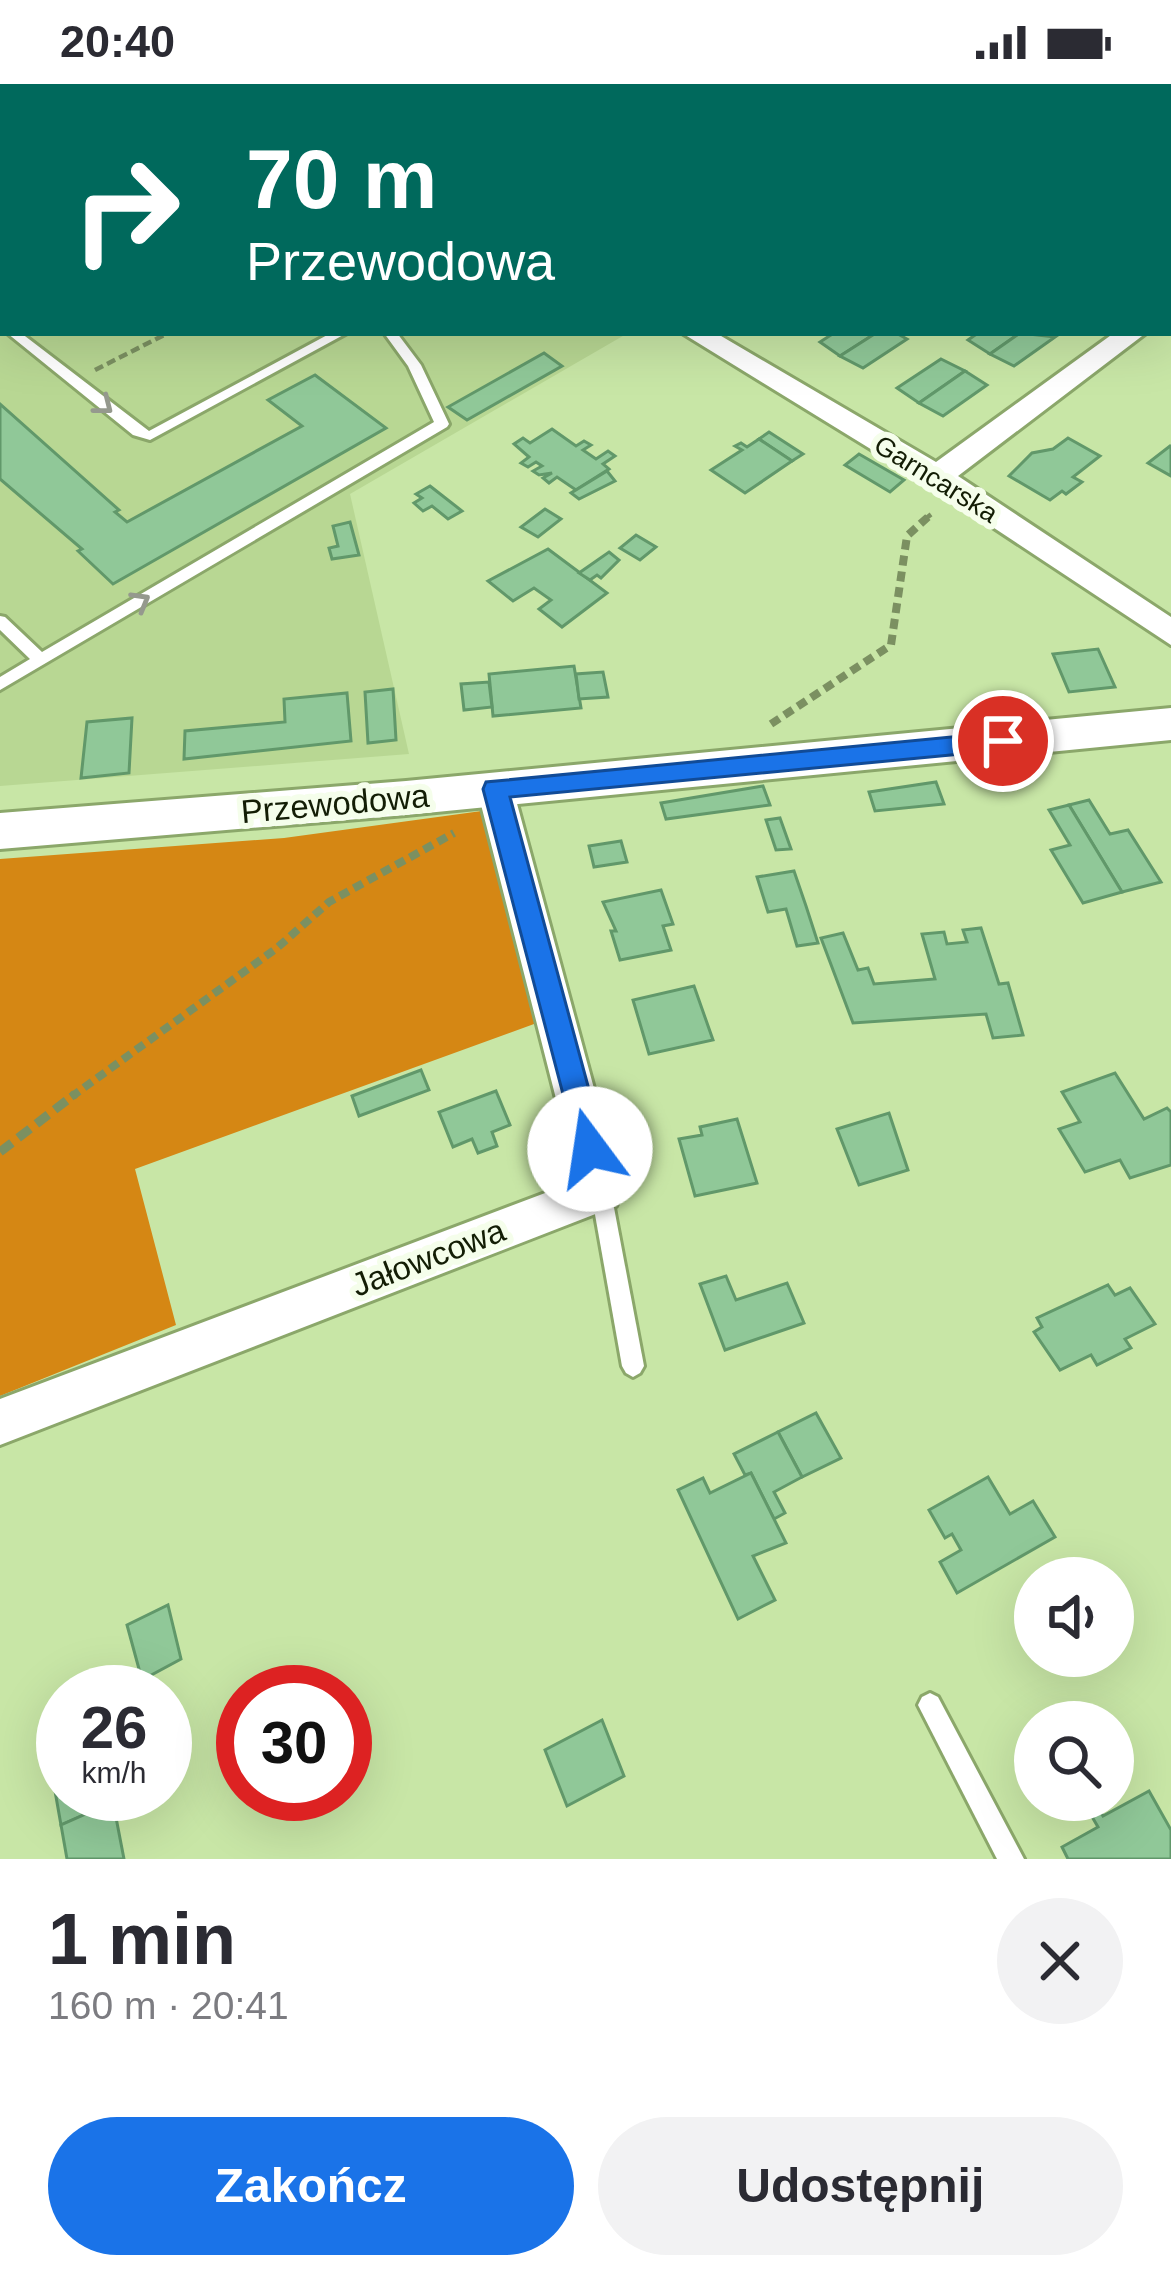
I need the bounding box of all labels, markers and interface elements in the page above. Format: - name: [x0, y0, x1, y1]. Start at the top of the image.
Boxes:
- text: 20:40: [60, 16, 175, 67]
- icon: right: [48, 132, 204, 288]
- text: 70 m: [246, 132, 437, 226]
- text: Przewodowa: [246, 231, 555, 291]
- one-way arrow: [90, 392, 112, 413]
- street label: Garncarska: [869, 429, 1004, 529]
- one-way arrow: [129, 592, 150, 615]
- pin: [952, 690, 1054, 792]
- icon: arrive: [970, 708, 1036, 774]
- street label: Przewodowa: [239, 777, 431, 830]
- position arrow: [527, 1086, 653, 1212]
- street label: Jałowcowa: [346, 1211, 511, 1304]
- map controls: [1014, 1557, 1134, 1821]
- button: sound: [1014, 1557, 1134, 1677]
- speed limit sign: 30: [216, 1665, 372, 1821]
- text: 26: [81, 1694, 147, 1761]
- button: search: [1014, 1701, 1134, 1821]
- text: km/h: [81, 1756, 147, 1789]
- button: close: [997, 1898, 1123, 2024]
- text: 1 min: [48, 1899, 236, 1979]
- text: 160 m · 20:41: [48, 1984, 289, 2027]
- button: Zakończ: [48, 2117, 574, 2255]
- button: Udostępnij: [598, 2117, 1123, 2255]

